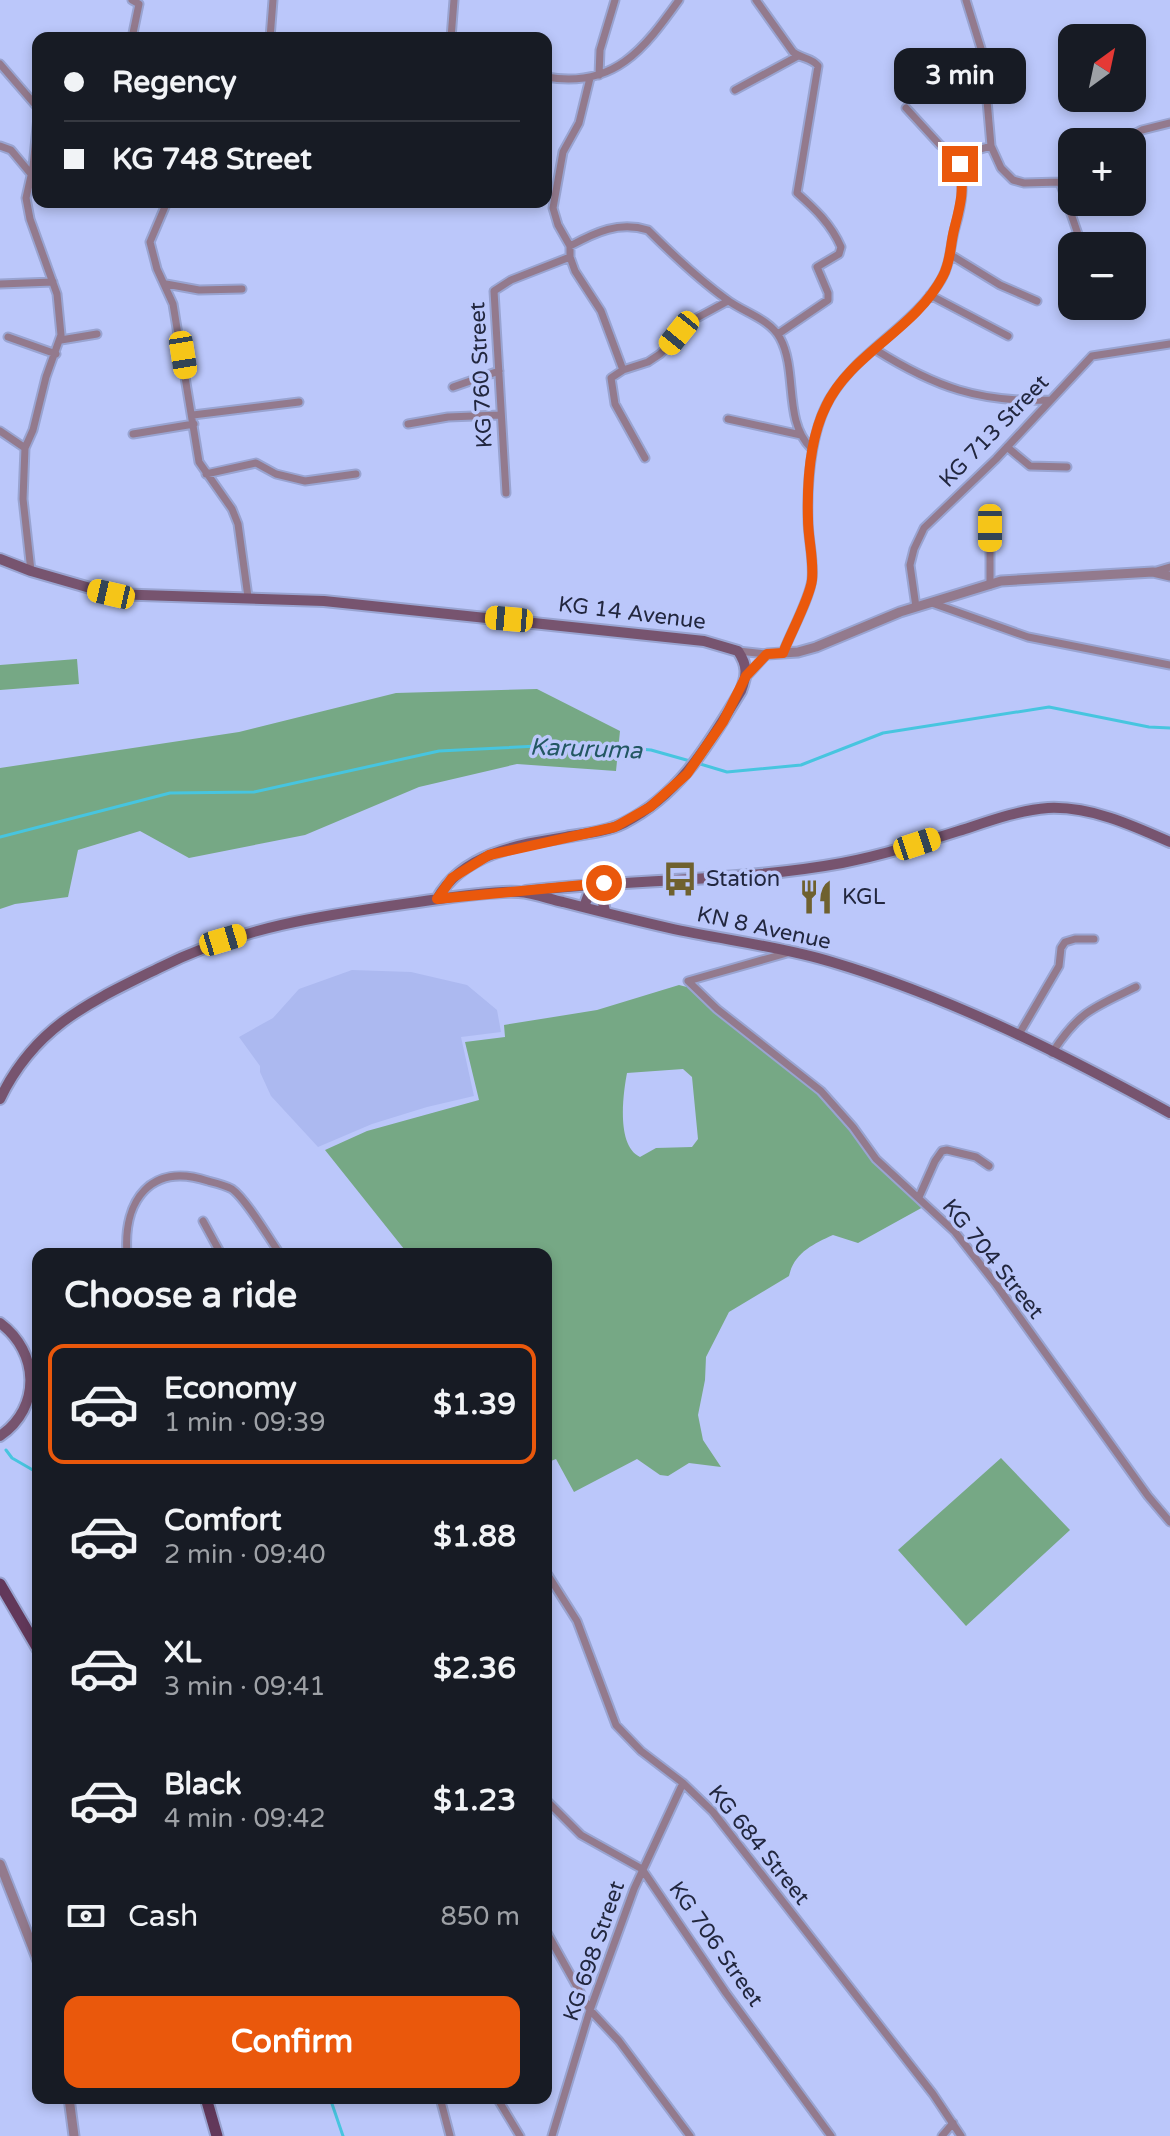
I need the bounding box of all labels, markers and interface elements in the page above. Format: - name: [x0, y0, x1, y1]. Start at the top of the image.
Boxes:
- north arrow: [1058, 24, 1146, 112]
- map controls: [1058, 24, 1146, 320]
- callout: 3 min: [894, 48, 1026, 104]
- text: 3 min: [925, 60, 995, 91]
- text: Regency: [112, 64, 237, 101]
- button: +: [1058, 128, 1146, 216]
- text: KG 748 Street: [112, 141, 312, 178]
- route end: [942, 146, 978, 182]
- button: −: [1058, 232, 1146, 320]
- street label: KG 760 Street: [464, 301, 498, 449]
- car: [655, 307, 703, 359]
- car: [167, 329, 199, 381]
- street label: KG 713 Street: [934, 369, 1054, 493]
- car: [978, 504, 1002, 552]
- car: [85, 577, 137, 611]
- street label: KG 14 Avenue: [557, 591, 707, 635]
- car: [484, 605, 534, 633]
- water label: Karuruma: [529, 733, 643, 765]
- car: [890, 825, 944, 863]
- bus stop icon: Station: [661, 860, 699, 898]
- route start: [586, 865, 622, 901]
- place label: Station: [706, 866, 780, 892]
- restaurant icon: KGL: [797, 878, 835, 916]
- place label: KGL: [842, 884, 886, 910]
- street label: KN 8 Avenue: [695, 901, 833, 955]
- car: [197, 922, 249, 958]
- street label: KG 704 Street: [937, 1194, 1049, 1324]
- text: Choose a ride: [64, 1274, 297, 1317]
- icon: car: [68, 1368, 140, 1440]
- text: Economy: [164, 1370, 297, 1407]
- text: $1.39: [433, 1386, 516, 1423]
- text: 1 min · 09:39: [164, 1407, 326, 1438]
- icon: car: [68, 1500, 140, 1572]
- text: Comfort: [164, 1502, 282, 1539]
- text: $1.88: [433, 1518, 516, 1555]
- text: 2 min · 09:40: [164, 1539, 326, 1570]
- icon: car: [68, 1632, 140, 1704]
- text: XL: [164, 1634, 201, 1671]
- text: $2.36: [433, 1650, 516, 1687]
- text: 3 min · 09:41: [164, 1671, 326, 1702]
- icon: car: [68, 1764, 140, 1836]
- text: Black: [164, 1766, 241, 1803]
- street label: KG 684 Street: [703, 1780, 815, 1910]
- text: $1.23: [433, 1782, 516, 1819]
- text: 4 min · 09:42: [164, 1803, 326, 1834]
- street label: KG 706 Street: [663, 1877, 769, 2011]
- street label: KG 698 Street: [558, 1878, 630, 2024]
- icon: cash: [64, 1894, 108, 1938]
- text: Cash: [128, 1898, 198, 1935]
- text: 850 m: [440, 1901, 520, 1932]
- button: Confirm: [64, 1996, 520, 2088]

